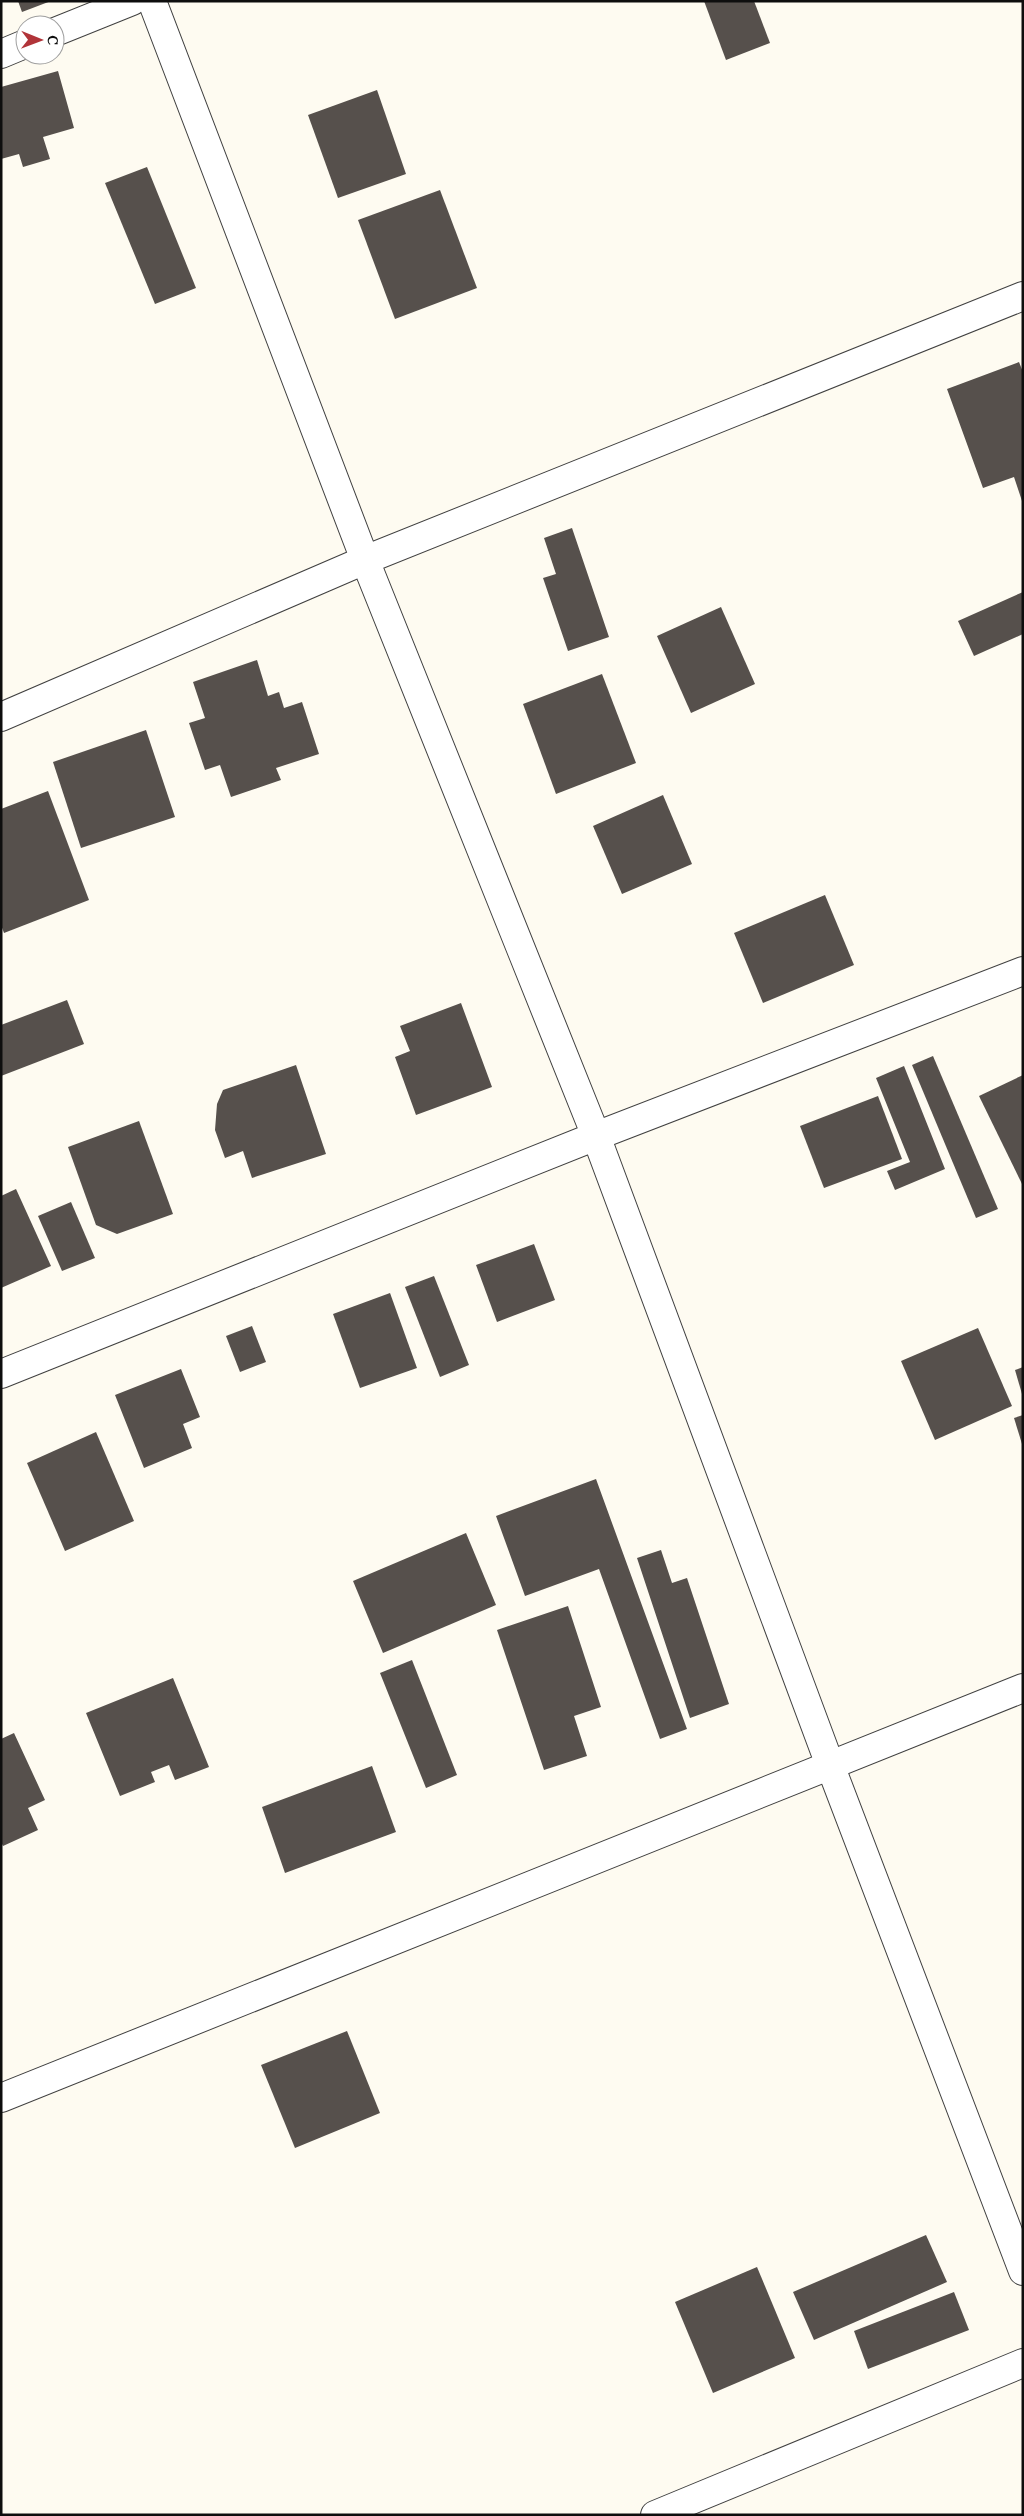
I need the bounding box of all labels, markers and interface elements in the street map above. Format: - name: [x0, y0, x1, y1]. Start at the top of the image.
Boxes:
- north arrow: [15, 15, 65, 65]
- text: С: [44, 35, 62, 46]

